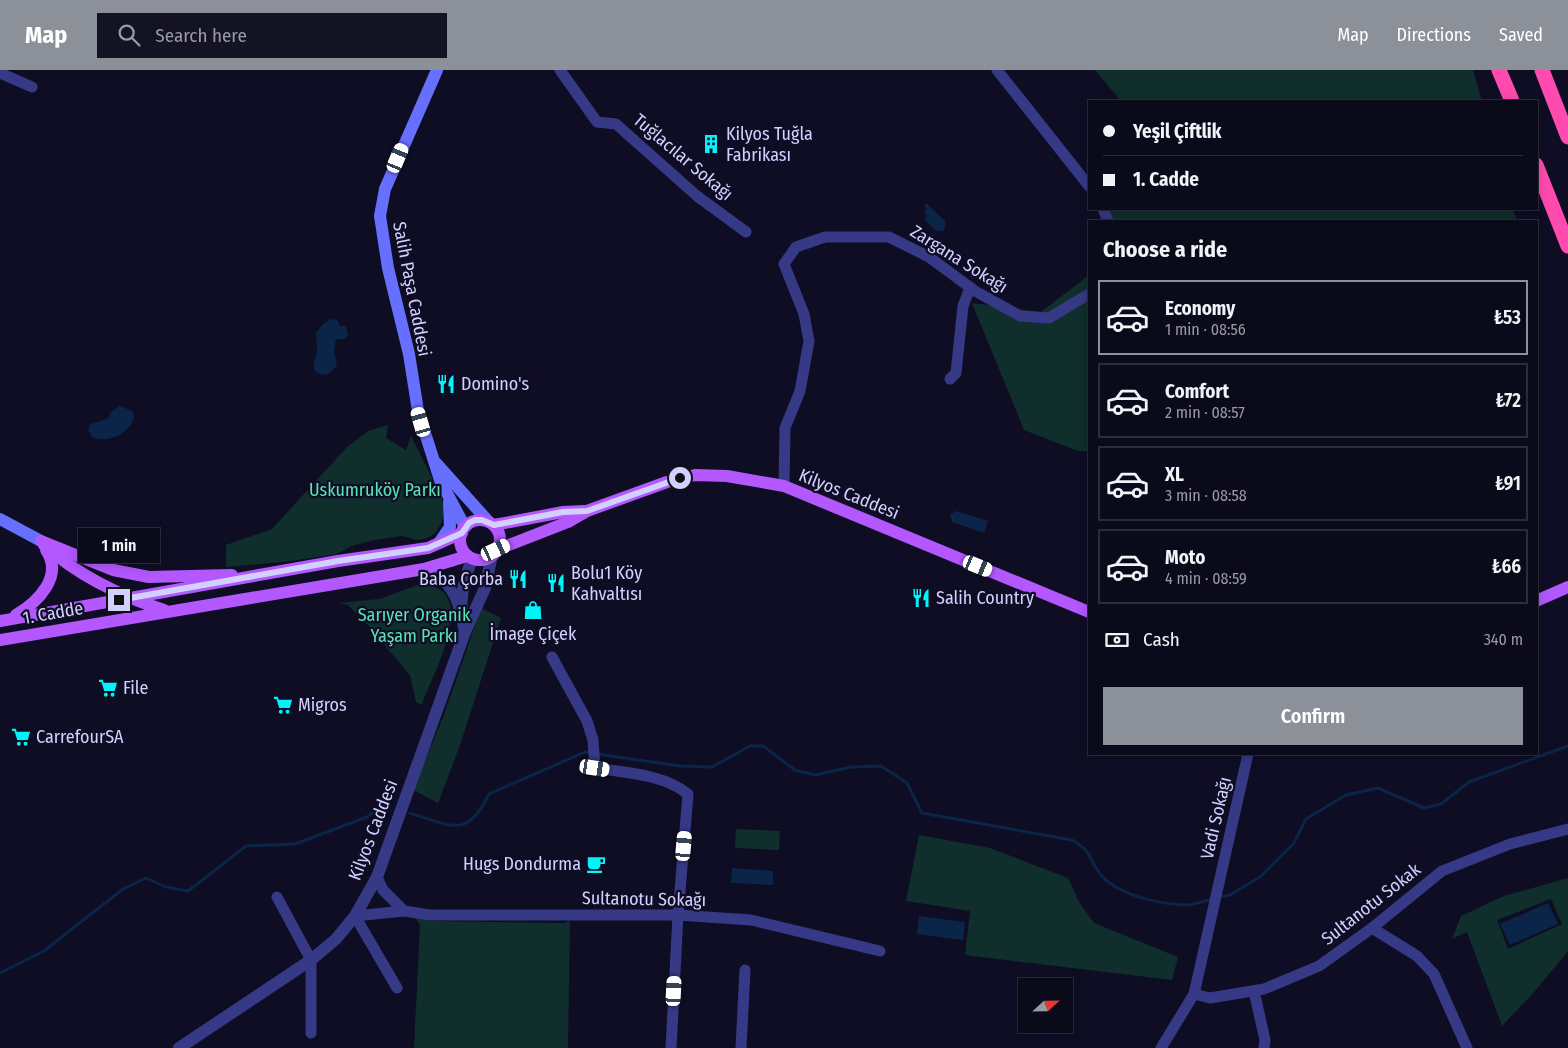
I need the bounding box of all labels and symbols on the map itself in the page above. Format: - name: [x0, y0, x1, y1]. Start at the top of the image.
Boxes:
- street label: Tuğlacılar Sokağı: [629, 109, 737, 205]
- place label: Kilyos Tuğla Fabrikası: [726, 123, 813, 166]
- building icon: Kilyos Tuğla Fabrikası: [700, 133, 722, 155]
- car: [385, 141, 410, 175]
- street label: Salih Paşa Caddesi: [388, 220, 436, 358]
- street label: Zargana Sokağı: [906, 220, 1012, 298]
- restaurant icon: Domino's: [435, 373, 457, 395]
- place label: Domino's: [461, 373, 530, 395]
- car: [409, 406, 432, 438]
- street label: Kilyos Caddesi: [796, 464, 902, 524]
- route start: [669, 467, 691, 489]
- park label: Uskumruköy Parkı: [309, 479, 441, 501]
- callout: 1 min: [78, 528, 160, 562]
- car: [479, 537, 512, 563]
- car: [961, 553, 994, 579]
- place label: Bolu1 Köy Kahvaltısı: [571, 562, 642, 605]
- place label: Baba Çorba: [419, 568, 503, 590]
- restaurant icon: Baba Çorba: [507, 568, 529, 590]
- restaurant icon: Bolu1 Köy Kahvaltısı: [545, 572, 567, 594]
- restaurant icon: Salih Country: [910, 587, 932, 609]
- place label: Salih Country: [936, 587, 1034, 609]
- route end: [108, 589, 130, 611]
- street label: 1. Cadde: [21, 597, 85, 629]
- shop icon: İmage Çiçek: [522, 599, 544, 621]
- park label: Sarıyer Organik Yaşam Parkı: [358, 604, 471, 647]
- place label: İmage Çiçek: [490, 623, 577, 645]
- supermarket icon: File: [97, 677, 119, 699]
- place label: File: [123, 677, 149, 699]
- supermarket icon: Migros: [272, 694, 294, 716]
- place label: Migros: [298, 694, 347, 716]
- supermarket icon: CarrefourSA: [10, 726, 32, 748]
- place label: CarrefourSA: [36, 726, 124, 748]
- car: [579, 758, 610, 778]
- street label: Vadi Sokağı: [1196, 775, 1236, 861]
- street label: Kilyos Caddesi: [344, 776, 402, 884]
- car: [675, 830, 692, 862]
- place label: Hugs Dondurma: [463, 853, 581, 875]
- cafe icon: Hugs Dondurma: [585, 853, 607, 875]
- street label: Sultanotu Sokak: [1317, 858, 1425, 950]
- street label: Sultanotu Sokağı: [582, 887, 706, 911]
- car: [665, 976, 682, 1006]
- north arrow: [1018, 978, 1072, 1032]

